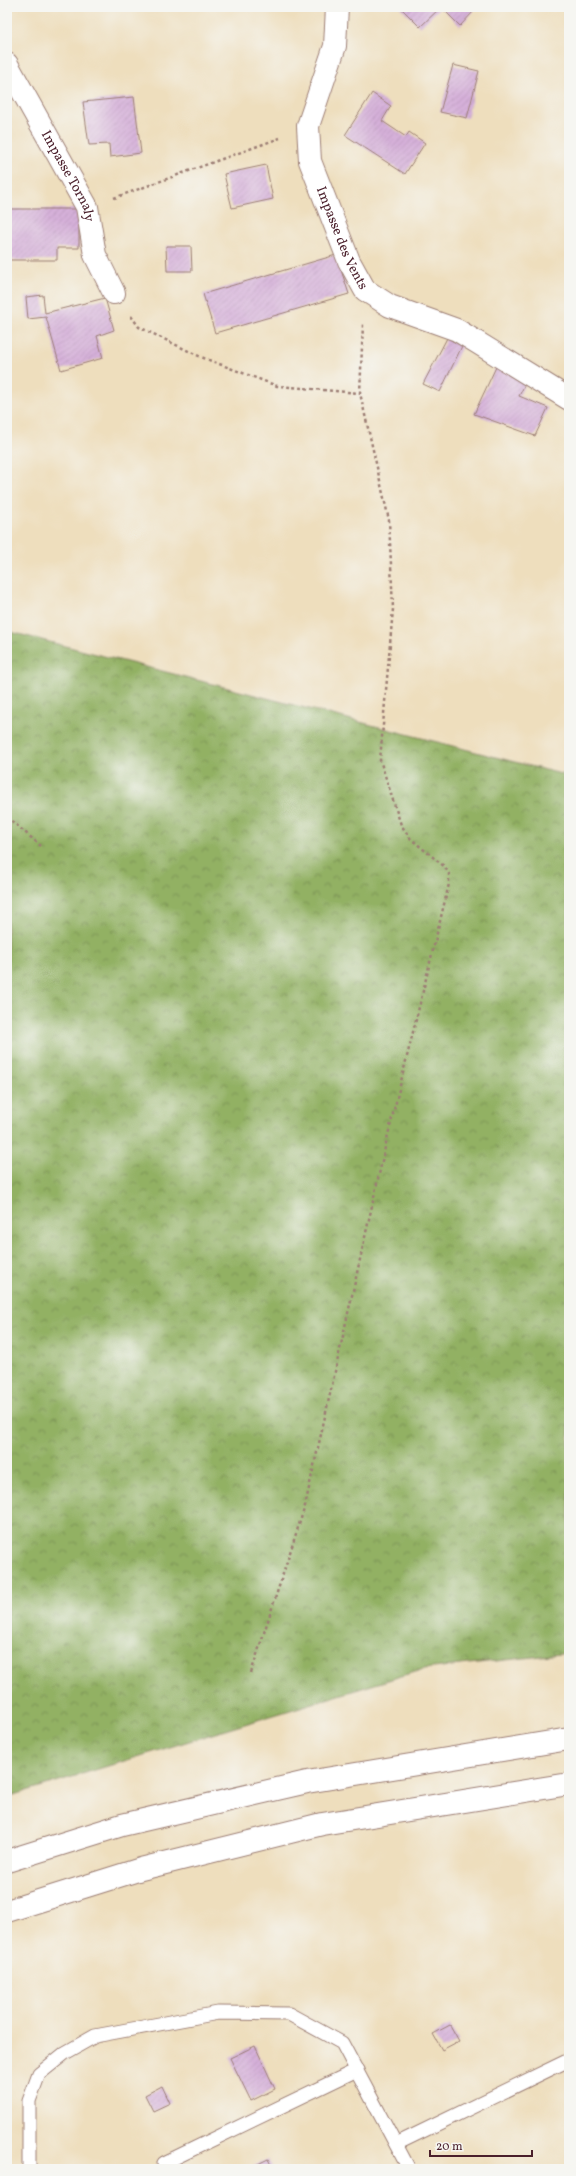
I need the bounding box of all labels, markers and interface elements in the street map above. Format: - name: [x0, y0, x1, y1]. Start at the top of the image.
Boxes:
- street label: Impasse Tornaly: [37, 127, 99, 223]
- street label: Impasse des Vents: [311, 184, 373, 293]
- scale bar: [430, 2132, 532, 2158]
- text: 20 m: [436, 2139, 463, 2155]

